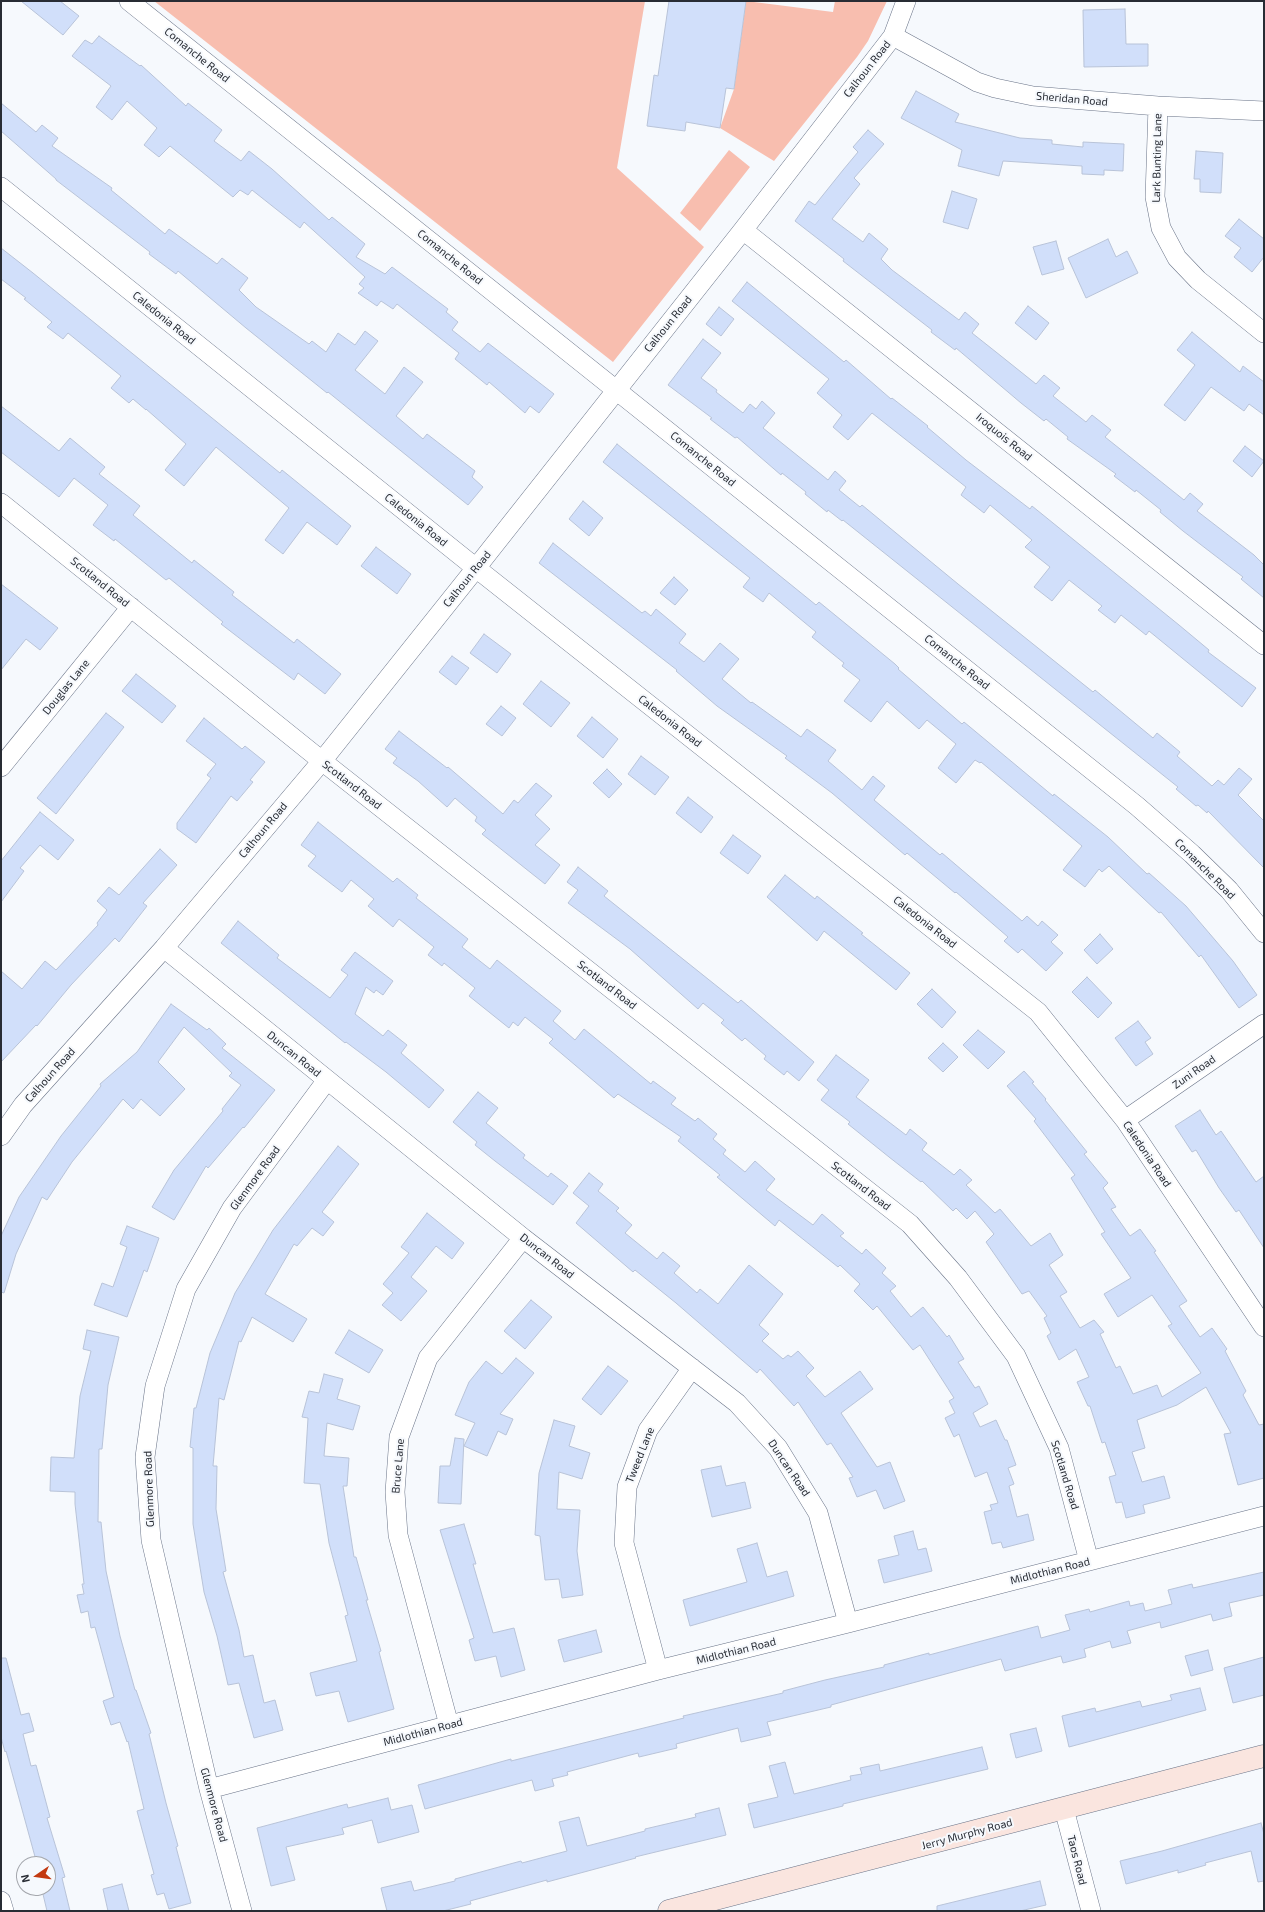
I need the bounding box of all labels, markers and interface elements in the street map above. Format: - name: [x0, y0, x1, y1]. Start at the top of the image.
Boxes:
- street label: Comanche Road: [162, 25, 232, 85]
- street label: Calhoun Road: [841, 38, 893, 100]
- street label: Sheridan Road: [1035, 89, 1109, 109]
- street label: Lark Bunting Lane: [1150, 113, 1164, 203]
- street label: Comanche Road: [415, 227, 485, 287]
- street label: Caledonia Road: [130, 289, 198, 347]
- street label: Calhoun Road: [641, 293, 695, 355]
- street label: Iroquois Road: [973, 410, 1035, 464]
- street label: Comanche Road: [668, 429, 738, 489]
- street label: Caledonia Road: [382, 491, 450, 549]
- street label: Calhoun Road: [440, 548, 494, 610]
- street label: Scotland Road: [68, 554, 132, 610]
- street label: Comanche Road: [922, 632, 992, 692]
- street label: Douglas Lane: [40, 657, 92, 717]
- street label: Caledonia Road: [636, 692, 704, 750]
- street label: Scotland Road: [320, 758, 384, 812]
- street label: Calhoun Road: [236, 799, 290, 861]
- street label: Comanche Road: [1172, 836, 1238, 902]
- street label: Caledonia Road: [891, 893, 959, 951]
- street label: Scotland Road: [575, 958, 639, 1012]
- street label: Duncan Road: [264, 1028, 324, 1080]
- street label: Calhoun Road: [22, 1045, 78, 1105]
- street label: Zuni Road: [1170, 1052, 1218, 1092]
- street label: Caledonia Road: [1120, 1118, 1174, 1190]
- street label: Glenmore Road: [227, 1143, 283, 1213]
- street label: Scotland Road: [829, 1159, 893, 1213]
- street label: Duncan Road: [517, 1231, 577, 1281]
- street label: Tweed Lane: [623, 1425, 657, 1485]
- street label: Duncan Road: [765, 1437, 813, 1499]
- street label: Bruce Lane: [389, 1438, 407, 1494]
- street label: Scotland Road: [1048, 1439, 1082, 1511]
- street label: Glenmore Road: [141, 1451, 157, 1527]
- street label: Midlothian Road: [1009, 1555, 1091, 1587]
- street label: Midlothian Road: [695, 1635, 777, 1667]
- street label: Midlothian Road: [382, 1715, 464, 1749]
- street label: Glenmore Road: [198, 1766, 230, 1844]
- street label: Jerry Murphy Road: [920, 1816, 1014, 1852]
- street label: Taos Road: [1064, 1834, 1090, 1886]
- north arrow: [16, 1856, 56, 1896]
- text: N: [18, 1873, 32, 1884]

